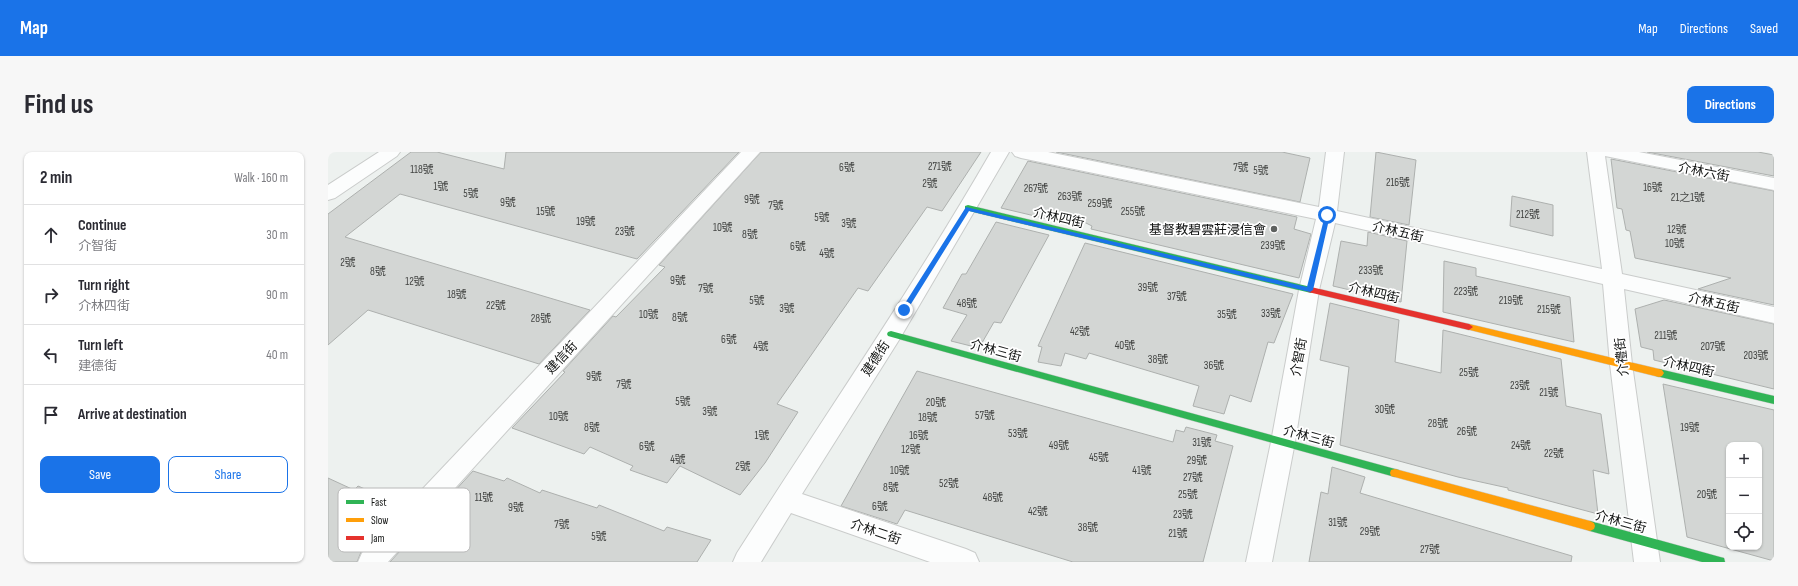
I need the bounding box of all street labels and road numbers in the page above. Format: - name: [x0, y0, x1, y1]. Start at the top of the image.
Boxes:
- street label: 介林六街: [1677, 159, 1731, 185]
- street label: 介林四街: [1032, 204, 1086, 232]
- street label: 介林五街: [1371, 218, 1425, 246]
- street label: 介林四街: [1347, 279, 1401, 307]
- street label: 介林五街: [1687, 289, 1741, 317]
- street label: 介林三街: [969, 337, 1023, 365]
- street label: 介智街: [1288, 337, 1310, 378]
- street label: 介禮街: [1612, 337, 1632, 377]
- street label: 建信街: [543, 338, 581, 377]
- street label: 建德街: [859, 338, 893, 379]
- street label: 介林四街: [1662, 353, 1716, 381]
- street label: 介林三街: [1282, 423, 1336, 451]
- street label: 介林三街: [1594, 508, 1648, 536]
- street label: 介林二街: [848, 516, 903, 548]

